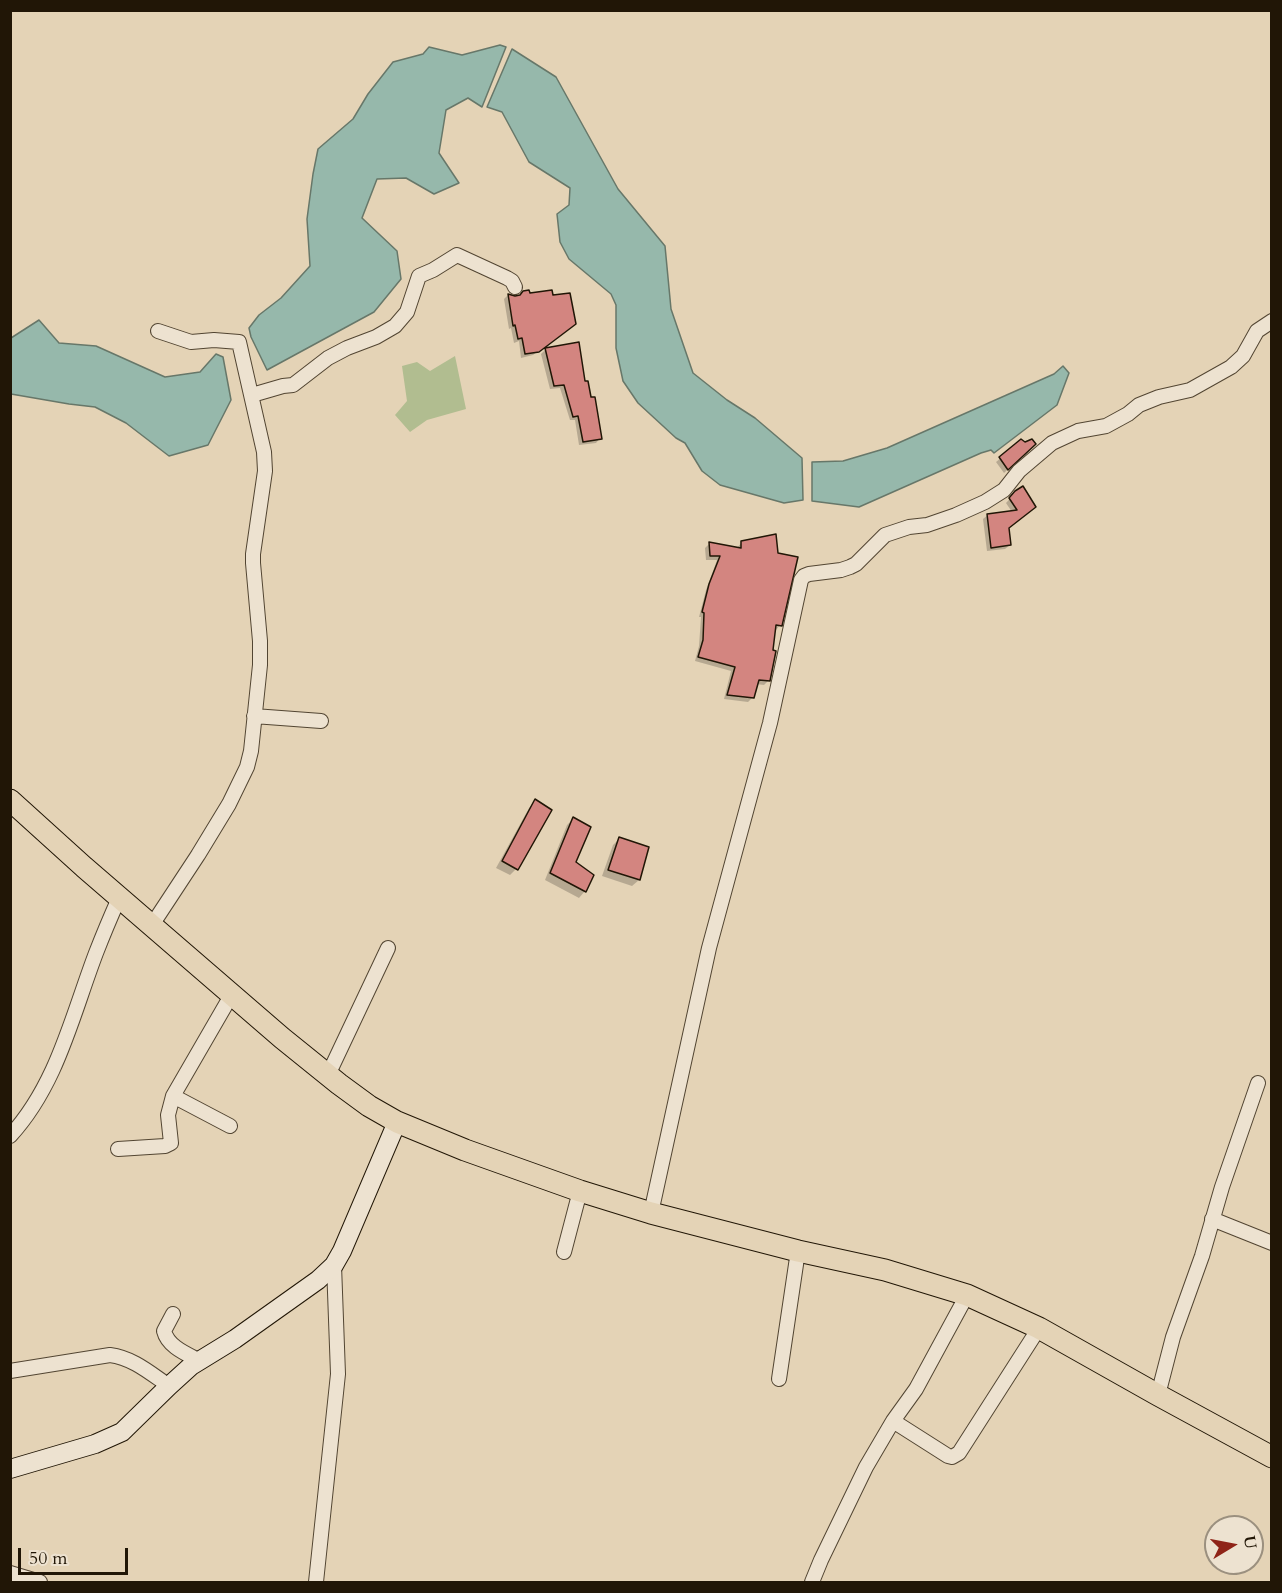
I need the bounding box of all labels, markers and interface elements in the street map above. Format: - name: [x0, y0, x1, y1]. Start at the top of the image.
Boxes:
- north arrow: [1204, 1515, 1264, 1575]
- text: U: [1238, 1534, 1262, 1551]
- scale bar: [21, 1536, 130, 1574]
- text: 50 m: [29, 1546, 68, 1571]

